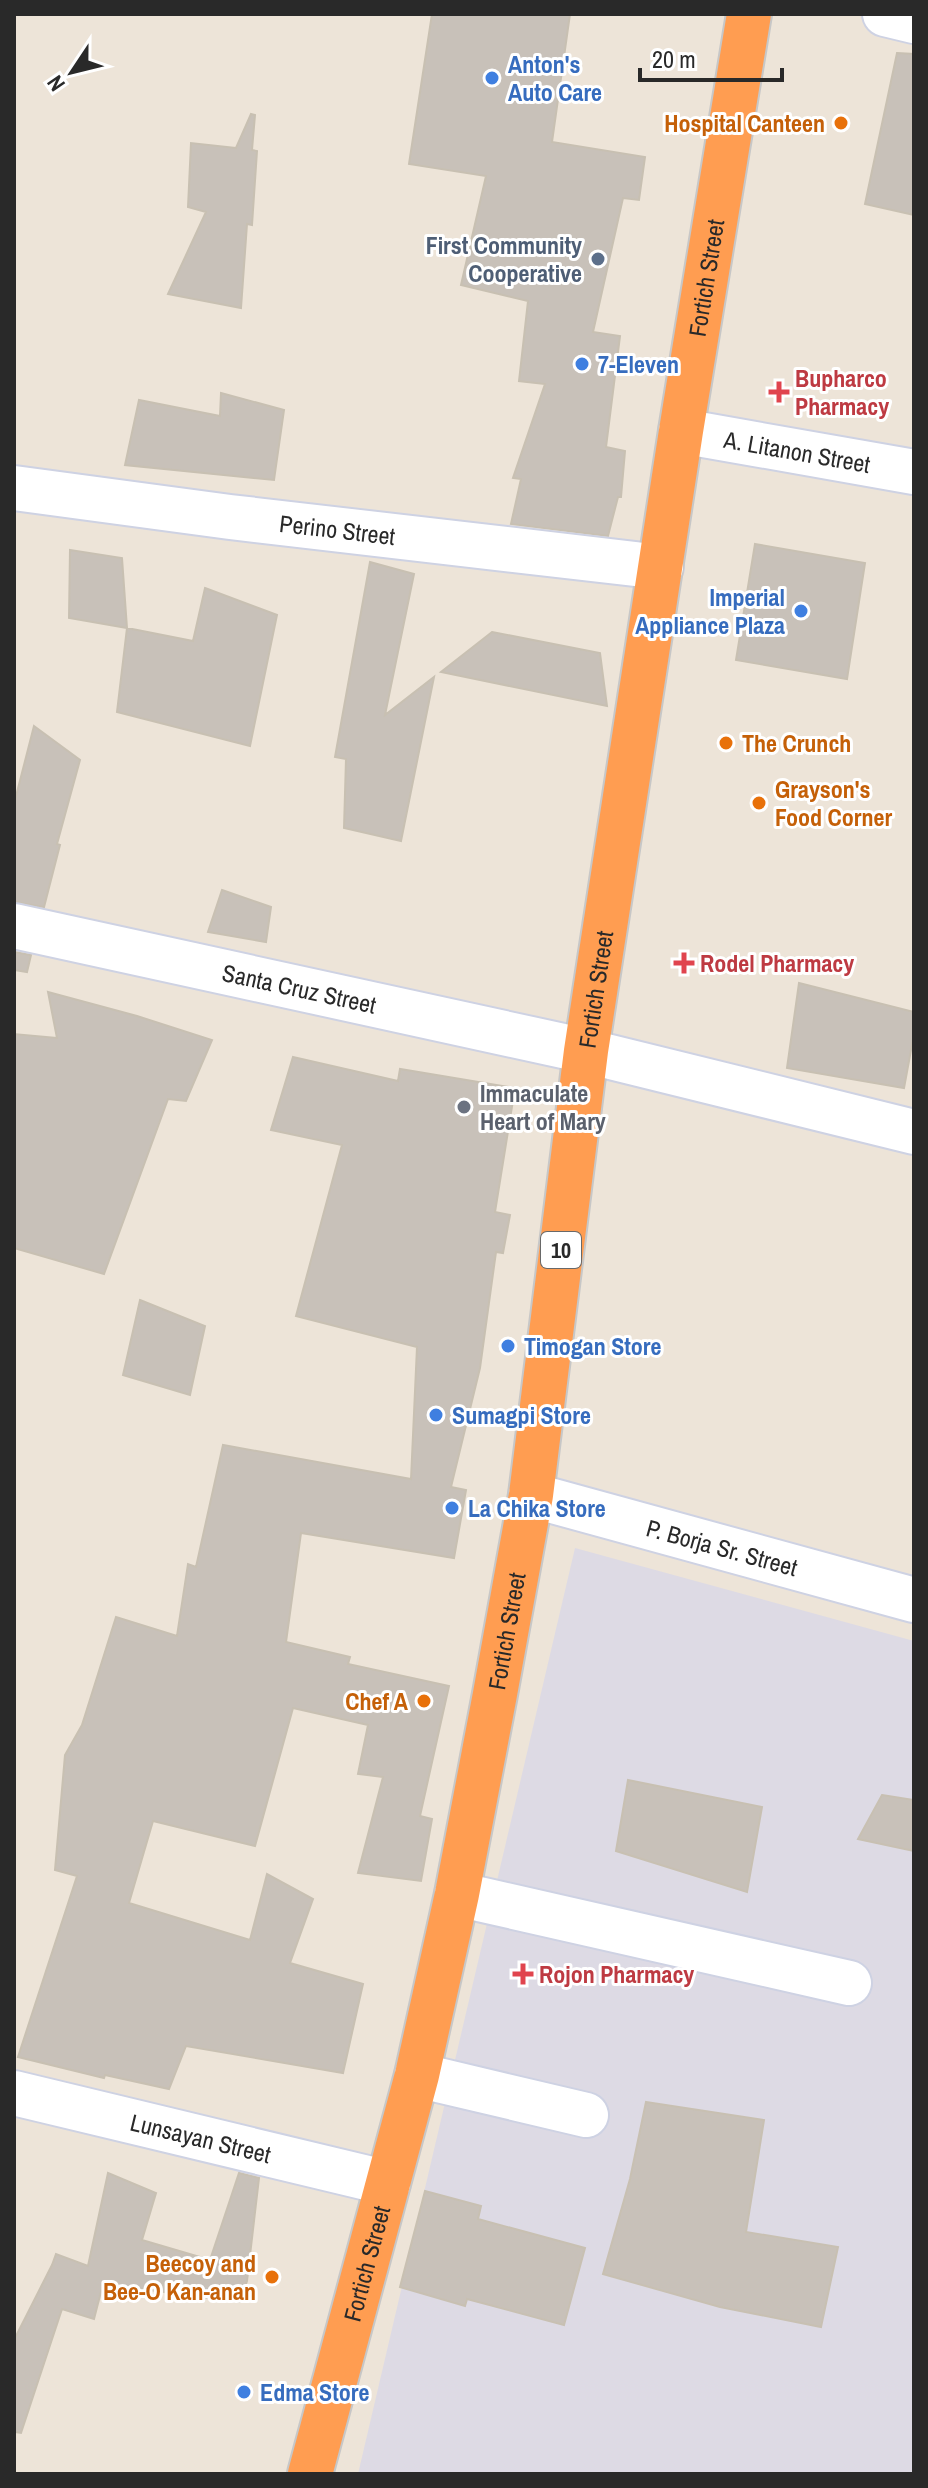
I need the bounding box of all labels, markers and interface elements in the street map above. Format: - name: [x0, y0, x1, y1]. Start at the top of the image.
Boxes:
- north arrow: [32, 32, 112, 112]
- scale bar: [640, 32, 782, 82]
- text: 20 m: [652, 43, 696, 75]
- place label: Anton's Auto Care: [508, 48, 602, 108]
- marker: Anton's Auto Care: [483, 69, 501, 87]
- text: N: [40, 70, 72, 97]
- place label: Hospital Canteen: [664, 107, 825, 139]
- marker: Hospital Canteen: [832, 114, 850, 132]
- street label: Fortich Street: [681, 216, 731, 339]
- place label: First Community Cooperative: [426, 229, 582, 289]
- marker: First Community Cooperative: [589, 250, 607, 268]
- place label: 7-Eleven: [598, 348, 679, 380]
- marker: 7-Eleven: [573, 355, 591, 373]
- place label: Bupharco Pharmacy: [795, 362, 889, 422]
- marker: Bupharco Pharmacy: [770, 383, 788, 401]
- street label: A. Litanon Street: [721, 423, 873, 480]
- street label: Perino Street: [278, 507, 397, 552]
- place label: Imperial Appliance Plaza: [635, 581, 785, 641]
- marker: Imperial Appliance Plaza: [792, 602, 810, 620]
- place label: The Crunch: [742, 727, 851, 759]
- marker: The Crunch: [717, 734, 735, 752]
- place label: Grayson's Food Corner: [775, 773, 892, 833]
- marker: Grayson's Food Corner: [750, 794, 768, 812]
- street label: Fortich Street: [571, 928, 620, 1050]
- place label: Rodel Pharmacy: [700, 947, 854, 979]
- marker: Rodel Pharmacy: [675, 954, 693, 972]
- street label: Santa Cruz Street: [219, 956, 380, 1021]
- place label: Immaculate Heart of Mary: [480, 1077, 606, 1137]
- marker: Immaculate Heart of Mary: [455, 1098, 473, 1116]
- road number: 10: [541, 1232, 581, 1268]
- place label: Timogan Store: [524, 1330, 662, 1362]
- marker: Timogan Store: [499, 1337, 517, 1355]
- place label: Sumagpi Store: [452, 1399, 591, 1431]
- marker: Sumagpi Store: [427, 1406, 445, 1424]
- place label: La Chika Store: [468, 1492, 606, 1524]
- marker: La Chika Store: [443, 1499, 461, 1517]
- street label: P. Borja Sr. Street: [643, 1511, 802, 1583]
- street label: Fortich Street: [480, 1569, 533, 1692]
- place label: Chef A: [345, 1685, 409, 1717]
- marker: Chef A: [415, 1692, 433, 1710]
- place label: Rojon Pharmacy: [539, 1958, 694, 1990]
- marker: Rojon Pharmacy: [514, 1965, 532, 1983]
- street label: Lunsayan Street: [127, 2106, 275, 2170]
- street label: Fortich Street: [336, 2202, 397, 2325]
- place label: Beecoy and Bee-O Kan-anan: [103, 2247, 256, 2307]
- marker: Beecoy and Bee-O Kan-anan: [263, 2268, 281, 2286]
- place label: Edma Store: [260, 2376, 369, 2408]
- marker: Edma Store: [235, 2383, 253, 2401]

